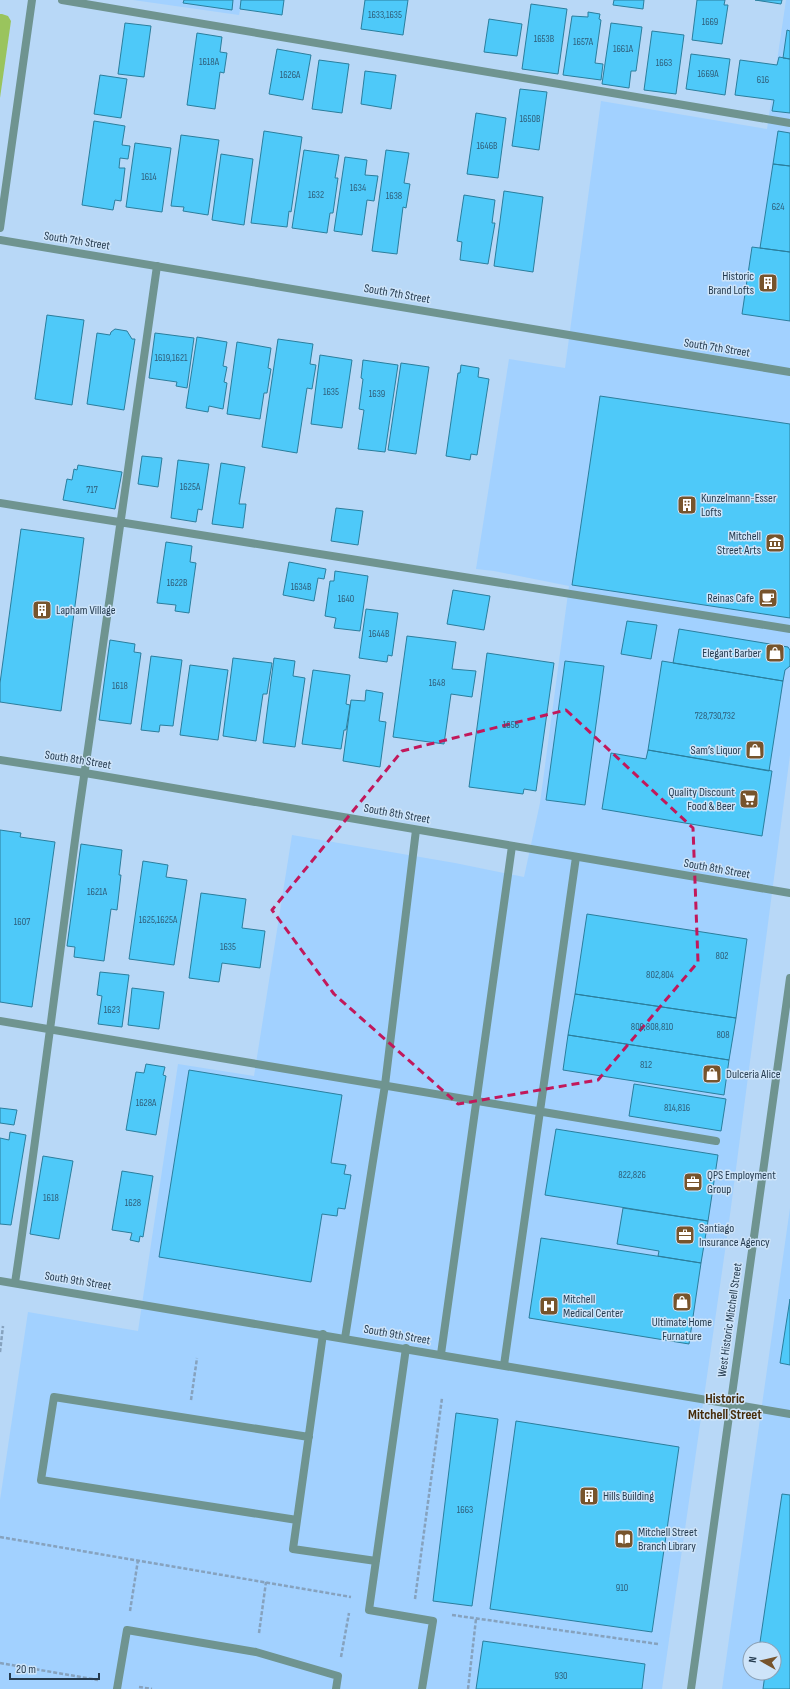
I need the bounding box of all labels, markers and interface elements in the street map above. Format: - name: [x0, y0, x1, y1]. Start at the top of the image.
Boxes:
- house number: 1633,1635: [368, 9, 402, 21]
- house number: 1669: [702, 16, 718, 28]
- house number: 1653B: [534, 33, 555, 45]
- house number: 1657A: [573, 36, 594, 48]
- house number: 1661A: [613, 43, 634, 55]
- house number: 1618A: [199, 56, 220, 68]
- house number: 1663: [656, 57, 672, 69]
- house number: 1669A: [698, 68, 719, 80]
- house number: 1626A: [280, 69, 301, 81]
- house number: 616: [757, 74, 769, 86]
- house number: 1650B: [520, 113, 541, 125]
- house number: 1646B: [476, 140, 498, 152]
- house number: 1614: [141, 171, 157, 183]
- house number: 1634: [350, 182, 366, 194]
- house number: 1632: [308, 189, 324, 201]
- house number: 1638: [386, 190, 402, 202]
- house number: 624: [772, 201, 784, 213]
- street label: South 7th Street: [43, 228, 111, 254]
- place label: Historic Brand Lofts: [708, 269, 754, 298]
- building icon: Historic Brand Lofts: [757, 272, 779, 294]
- street label: South 7th Street: [363, 281, 432, 307]
- street label: South 7th Street: [683, 335, 751, 361]
- house number: 1619,1621: [154, 352, 188, 364]
- house number: 1635: [323, 386, 339, 398]
- house number: 1639: [369, 388, 385, 400]
- house number: 1625A: [180, 481, 201, 493]
- house number: 717: [86, 484, 98, 496]
- place label: Kunzelmann-Esser Lofts: [701, 491, 777, 520]
- building icon: Kunzelmann-Esser Lofts: [676, 494, 698, 516]
- place label: Mitchell Street Arts: [717, 529, 761, 558]
- museum icon: Mitchell Street Arts: [764, 532, 786, 554]
- house number: 1622B: [167, 577, 188, 589]
- house number: 1634B: [291, 581, 312, 593]
- cafe icon: Reinas Cafe: [757, 587, 779, 609]
- place label: Reinas Cafe: [707, 591, 754, 606]
- house number: 1640: [338, 593, 354, 605]
- building icon: Lapham Village: [31, 599, 53, 621]
- place label: Lapham Village: [56, 603, 116, 618]
- house number: 1644B: [369, 628, 390, 640]
- shop icon: Elegant Barber: [764, 642, 786, 664]
- place label: Elegant Barber: [702, 646, 762, 661]
- house number: 1648: [429, 677, 445, 689]
- house number: 1618: [112, 680, 128, 692]
- house number: 728,730,732: [695, 710, 735, 722]
- house number: 1656: [503, 719, 519, 731]
- shop icon: Sam’s Liquor: [744, 739, 766, 761]
- place label: Sam’s Liquor: [691, 743, 742, 758]
- street label: South 8th Street: [44, 747, 113, 773]
- place label: Quality Discount Food & Beer: [668, 785, 736, 814]
- supermarket icon: Quality Discount Food & Beer: [738, 788, 760, 810]
- street label: South 8th Street: [363, 801, 432, 827]
- street label: South 8th Street: [683, 856, 752, 882]
- house number: 1621A: [87, 886, 108, 898]
- house number: 1625,1625A: [139, 914, 178, 926]
- house number: 1607: [14, 916, 30, 928]
- house number: 1635: [220, 941, 236, 953]
- house number: 802: [716, 950, 728, 962]
- house number: 802,804: [646, 969, 674, 981]
- house number: 1623: [104, 1004, 120, 1016]
- house number: 806,808,810: [631, 1021, 673, 1033]
- house number: 808: [716, 1029, 730, 1041]
- house number: 812: [640, 1059, 652, 1071]
- shop icon: Dulceria Alice: [701, 1063, 723, 1085]
- place label: Dulceria Alice: [726, 1067, 781, 1082]
- house number: 1628A: [136, 1097, 157, 1109]
- house number: 814,816: [664, 1102, 690, 1114]
- place label: QPS Employment Group: [707, 1168, 776, 1197]
- house number: 822,826: [618, 1169, 646, 1181]
- office icon: QPS Employment Group: [682, 1171, 704, 1193]
- house number: 1618: [43, 1192, 59, 1204]
- house number: 1628: [125, 1197, 141, 1209]
- place label: Santiago Insurance Agency: [699, 1221, 770, 1250]
- office icon: Santiago Insurance Agency: [674, 1224, 696, 1246]
- street label: West Historic Mitchell Street: [715, 1262, 745, 1378]
- street label: South 9th Street: [44, 1268, 113, 1294]
- shop icon: Ultimate Home Furnature: [671, 1291, 693, 1313]
- place label: Mitchell Medical Center: [563, 1292, 624, 1321]
- hospital icon: Mitchell Medical Center: [538, 1295, 560, 1317]
- place label: Ultimate Home Furnature: [652, 1315, 712, 1344]
- street label: South 9th Street: [363, 1322, 432, 1348]
- district label: Historic Mitchell Street: [688, 1390, 762, 1423]
- building icon: Hills Building: [578, 1485, 600, 1507]
- place label: Hills Building: [603, 1489, 654, 1504]
- house number: 1663: [457, 1504, 473, 1516]
- place label: Mitchell Street Branch Library: [638, 1525, 698, 1554]
- library icon: Mitchell Street Branch Library: [613, 1528, 635, 1550]
- house number: 910: [616, 1582, 628, 1594]
- north arrow: [742, 1641, 782, 1681]
- scale bar: [10, 1655, 99, 1681]
- text: N: [746, 1656, 759, 1663]
- text: 20 m: [16, 1662, 36, 1677]
- house number: 930: [554, 1670, 568, 1682]

